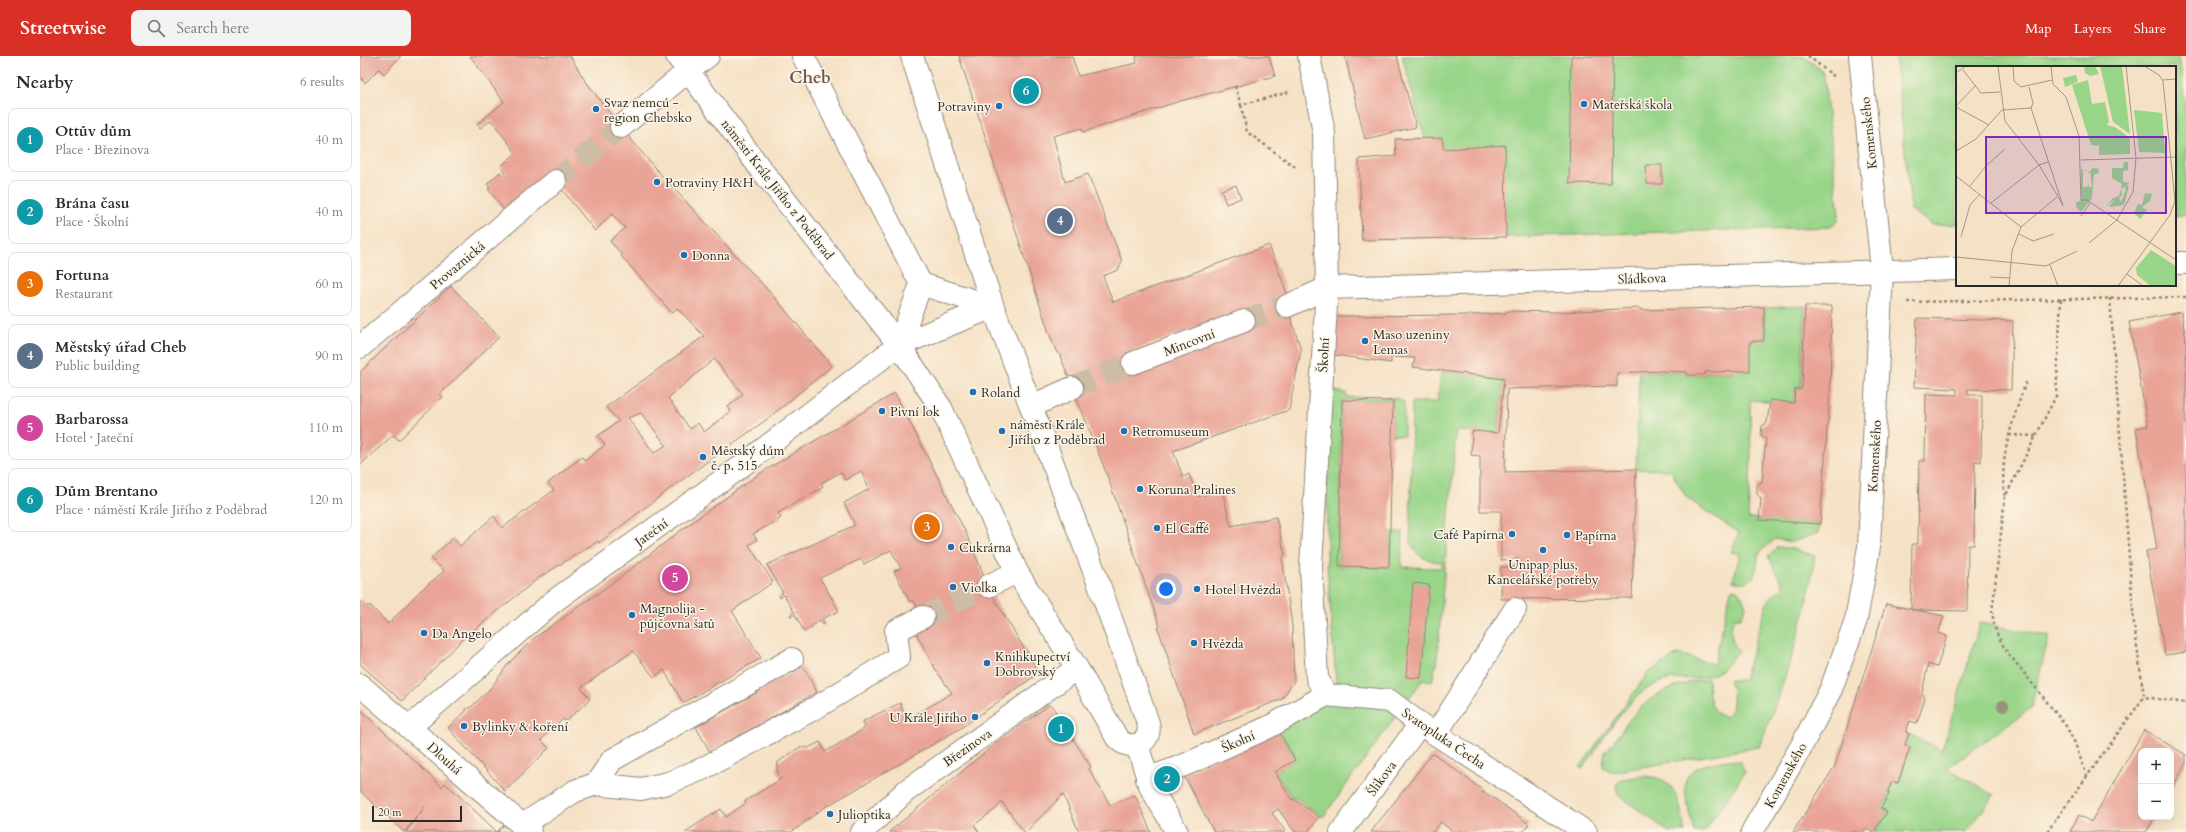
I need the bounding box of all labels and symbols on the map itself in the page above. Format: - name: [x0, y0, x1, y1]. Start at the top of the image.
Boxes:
- district label: Cheb: [789, 66, 831, 89]
- inset map: [1956, 66, 2176, 286]
- pin: 6: [1013, 76, 1039, 106]
- place label: Svaz nemcú - region Chebsko: [604, 94, 692, 127]
- place label: Mateřská škola: [1592, 96, 1673, 114]
- street label: Komenského: [1856, 96, 1882, 170]
- place label: Potraviny: [937, 98, 991, 116]
- marker: Mateřská škola: [1579, 99, 1589, 109]
- marker: Potraviny: [994, 101, 1004, 111]
- marker: Svaz nemcú - region Chebsko: [591, 104, 601, 114]
- street label: náměstí Krále Jiřího z Poděbrad: [717, 116, 838, 264]
- place label: Potraviny H&H: [665, 174, 754, 192]
- marker: Potraviny H&H: [652, 177, 662, 187]
- pin: 4: [1047, 206, 1073, 236]
- street label: Provaznická: [426, 237, 489, 294]
- place label: Donna: [692, 247, 730, 265]
- marker: Donna: [679, 250, 689, 260]
- street label: Sládkova: [1617, 269, 1667, 289]
- street label: Mincovní: [1161, 325, 1218, 361]
- place label: Maso uzeniny Lemas: [1373, 326, 1450, 359]
- marker: Maso uzeniny Lemas: [1360, 336, 1370, 346]
- street label: Školní: [1314, 337, 1334, 373]
- place label: Roland: [981, 384, 1020, 402]
- marker: Roland: [968, 387, 978, 397]
- place label: Pivní lok: [890, 403, 940, 421]
- marker: Pivní lok: [877, 406, 887, 416]
- place label: náměstí Krále Jiřího z Poděbrad: [1008, 416, 1105, 449]
- street label: Komenského: [1864, 419, 1886, 493]
- place label: Retromuseum: [1132, 423, 1209, 441]
- marker: náměstí Krále Jiřího z Poděbrad: [997, 426, 1007, 436]
- marker: Retromuseum: [1119, 426, 1129, 436]
- place label: Městský dúm č. p. 515: [711, 442, 784, 475]
- marker: Městský dúm č. p. 515: [698, 452, 708, 462]
- place label: Koruna Pralines: [1148, 481, 1236, 499]
- marker: Koruna Pralines: [1135, 484, 1145, 494]
- pin: 3: [914, 512, 940, 542]
- street label: Jateční: [630, 514, 672, 552]
- place label: El Caffé: [1165, 520, 1209, 538]
- marker: El Caffé: [1152, 523, 1162, 533]
- place label: Café Papírna: [1433, 526, 1504, 544]
- place label: Papírna: [1575, 527, 1617, 545]
- marker: Café Papírna: [1507, 529, 1517, 539]
- marker: Papírna: [1562, 530, 1572, 540]
- place label: Cukrárna: [959, 539, 1012, 557]
- marker: Cukrárna: [946, 542, 956, 552]
- marker: Unipap plus, Kancelářské potřeby: [1538, 545, 1548, 555]
- place label: Unipap plus, Kancelářské potřeby: [1487, 556, 1599, 589]
- pin: 5: [662, 563, 688, 593]
- place label: Violka: [961, 579, 998, 597]
- your location: [1156, 579, 1176, 599]
- place label: Hotel Hvězda: [1205, 581, 1282, 599]
- marker: Violka: [948, 582, 958, 592]
- marker: Hotel Hvězda: [1192, 584, 1202, 594]
- place label: Magnolija - půjčovna šatů: [640, 600, 715, 633]
- marker: Magnolija - půjčovna šatů: [627, 610, 637, 620]
- place label: Da Angelo: [432, 625, 492, 643]
- marker: Da Angelo: [419, 628, 429, 638]
- place label: Hvězda: [1202, 635, 1244, 653]
- marker: Hvězda: [1189, 638, 1199, 648]
- place label: Knihkupectví Dobrovský: [995, 648, 1070, 681]
- marker: Knihkupectví Dobrovský: [982, 658, 992, 668]
- street label: Svatopluka Čecha: [1398, 704, 1489, 774]
- place label: U Krále Jiřího: [890, 709, 967, 727]
- marker: U Krále Jiřího: [970, 712, 980, 722]
- pin: 1: [1048, 714, 1074, 744]
- place label: Bylinky & koření: [472, 718, 569, 736]
- marker: Bylinky & koření: [459, 721, 469, 731]
- street label: Březinova: [940, 724, 996, 771]
- street label: Školní: [1219, 726, 1258, 757]
- street label: Dlouhá: [423, 738, 466, 779]
- street label: Komenského: [1760, 739, 1811, 811]
- street label: Šlikova: [1363, 757, 1401, 800]
- pin: 2: [1154, 764, 1180, 794]
- scale bar: [372, 804, 462, 823]
- place label: Julioptika: [836, 806, 891, 824]
- marker: Julioptika: [825, 809, 835, 819]

